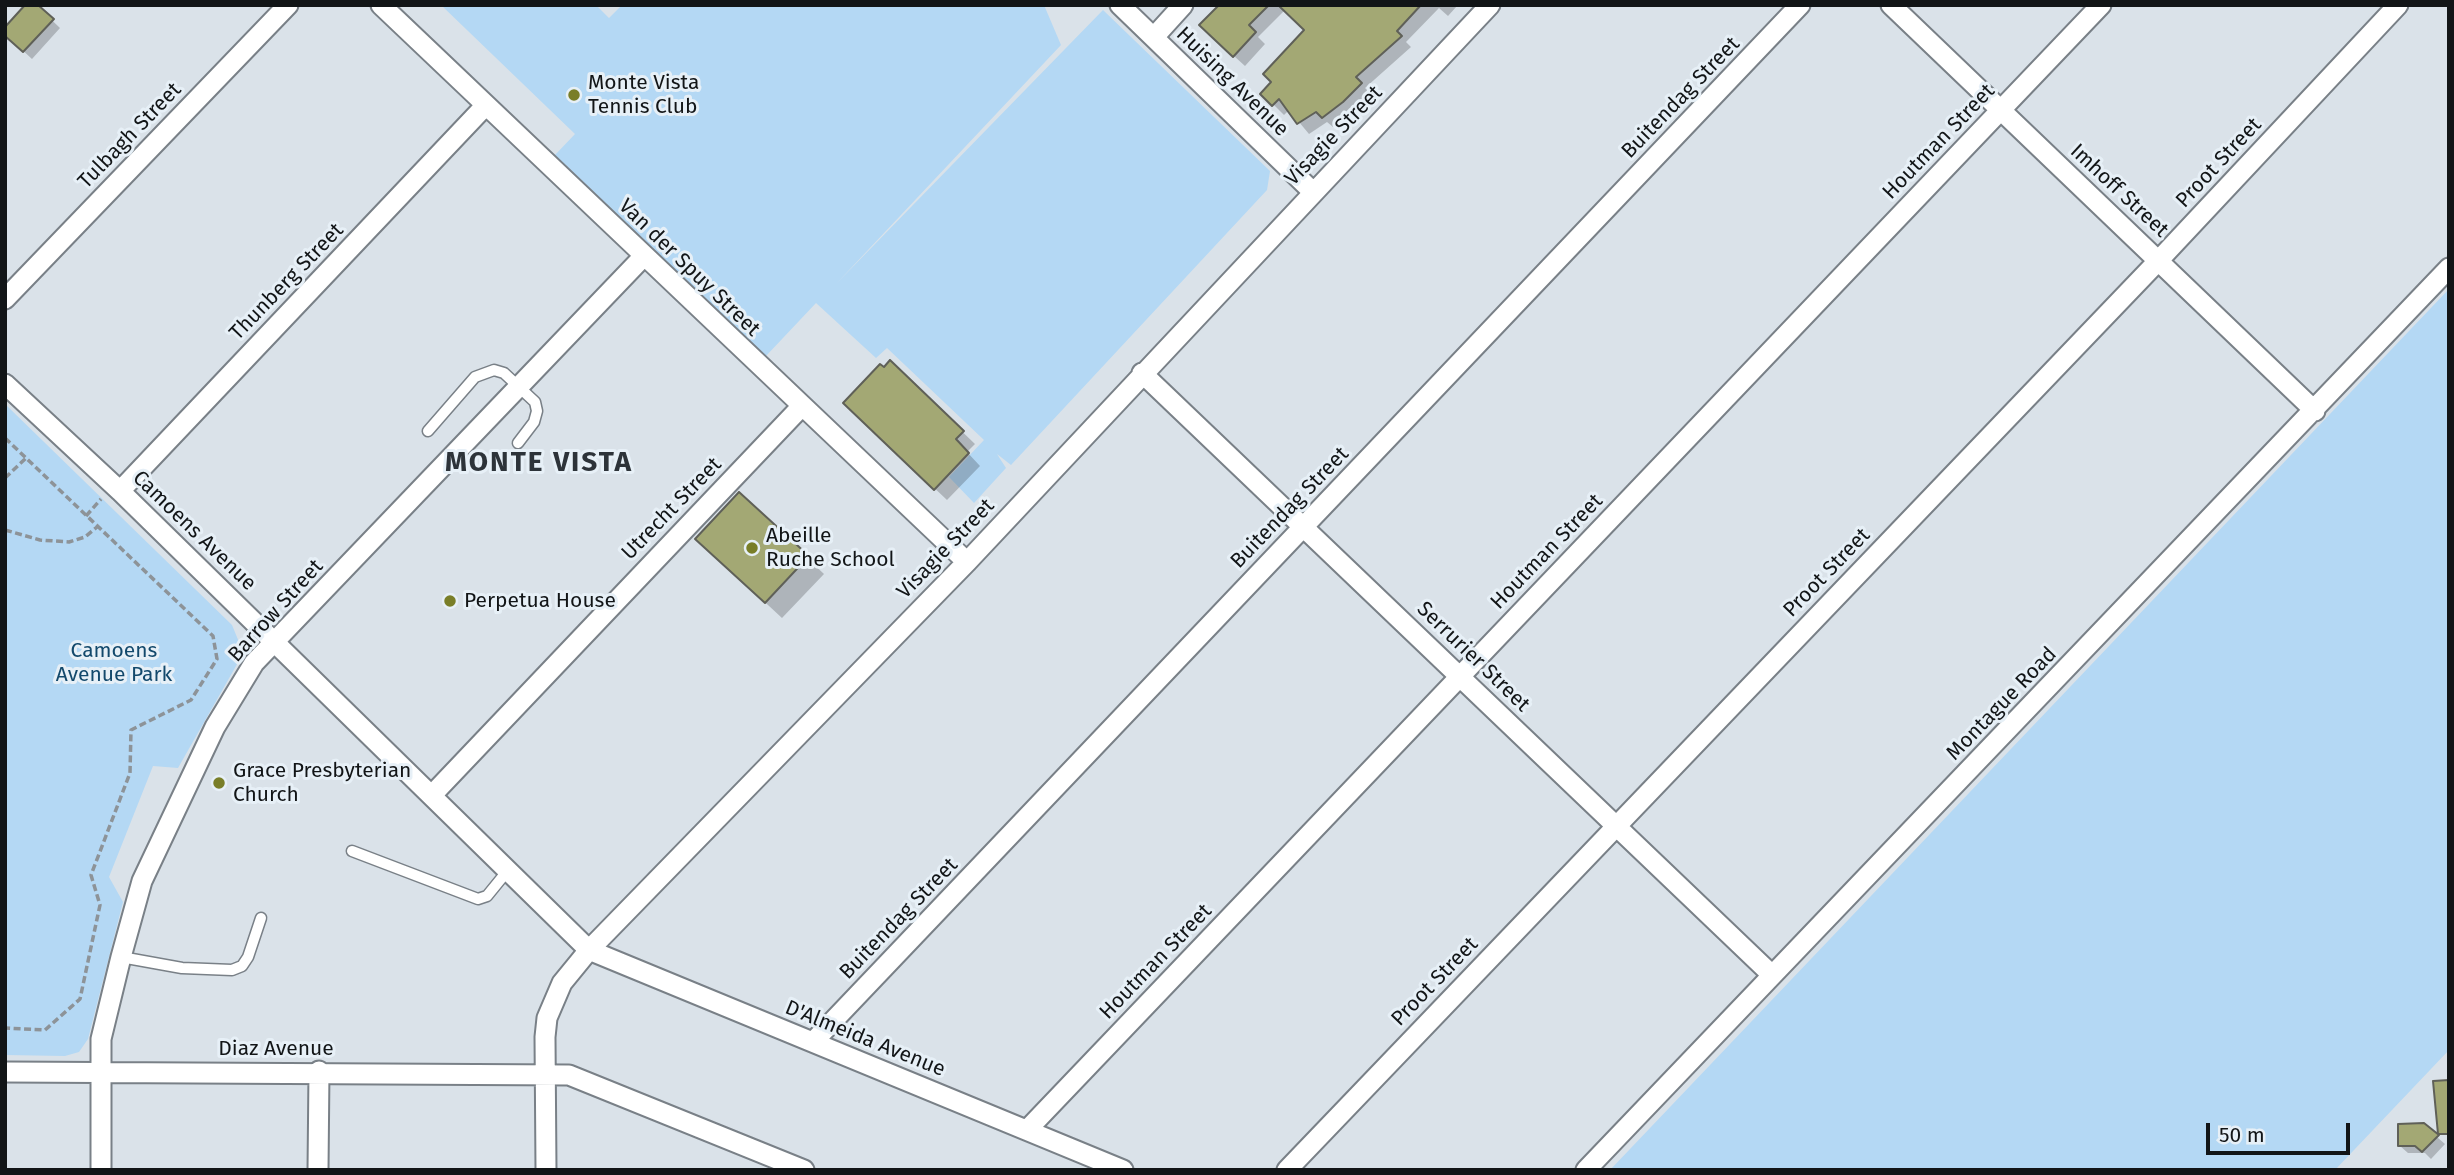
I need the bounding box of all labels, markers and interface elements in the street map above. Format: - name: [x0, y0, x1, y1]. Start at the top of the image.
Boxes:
- street label: Huising Avenue: [1171, 22, 1293, 142]
- street label: Buitendag Street: [1617, 32, 1745, 164]
- place label: Monte Vista Tennis Club: [588, 70, 699, 120]
- street label: Tulbagh Street: [73, 78, 187, 194]
- street label: Houtman Street: [1878, 79, 2000, 205]
- street label: Visagie Street: [1280, 81, 1388, 191]
- marker: Monte Vista Tennis Club: [566, 87, 582, 103]
- street label: Proot Street: [2171, 113, 2267, 213]
- street label: Imhoff Street: [2065, 139, 2173, 243]
- street label: Van der Spuy Street: [613, 194, 765, 342]
- street label: Thunberg Street: [225, 218, 349, 346]
- street label: Buitendag Street: [1226, 442, 1354, 574]
- district label: MONTE VISTA: [446, 446, 632, 480]
- street label: Utrecht Street: [617, 452, 727, 566]
- street label: Camoens Avenue: [127, 466, 261, 596]
- street label: Houtman Street: [1486, 489, 1608, 615]
- street label: Visagie Street: [892, 494, 1000, 604]
- place label: Abeille Ruche School: [766, 523, 895, 573]
- street label: Proot Street: [1778, 523, 1876, 623]
- marker: Abeille Ruche School: [744, 540, 760, 556]
- street label: Barrow Street: [223, 554, 329, 668]
- place label: Perpetua House: [464, 588, 616, 614]
- marker: Perpetua House: [442, 593, 458, 609]
- street label: Serrurier Street: [1411, 597, 1535, 717]
- park label: Camoens Avenue Park: [56, 638, 172, 688]
- street label: Montague Road: [1942, 642, 2062, 766]
- place label: Grace Presbyterian Church: [233, 758, 411, 808]
- marker: Grace Presbyterian Church: [211, 775, 227, 791]
- street label: Buitendag Street: [835, 853, 963, 985]
- street label: Houtman Street: [1095, 899, 1217, 1025]
- street label: Proot Street: [1386, 932, 1484, 1032]
- street label: D'Almeida Avenue: [781, 995, 949, 1083]
- street label: Diaz Avenue: [218, 1036, 334, 1062]
- scale bar: [2209, 1108, 2352, 1152]
- text: 50 m: [2219, 1122, 2265, 1148]

